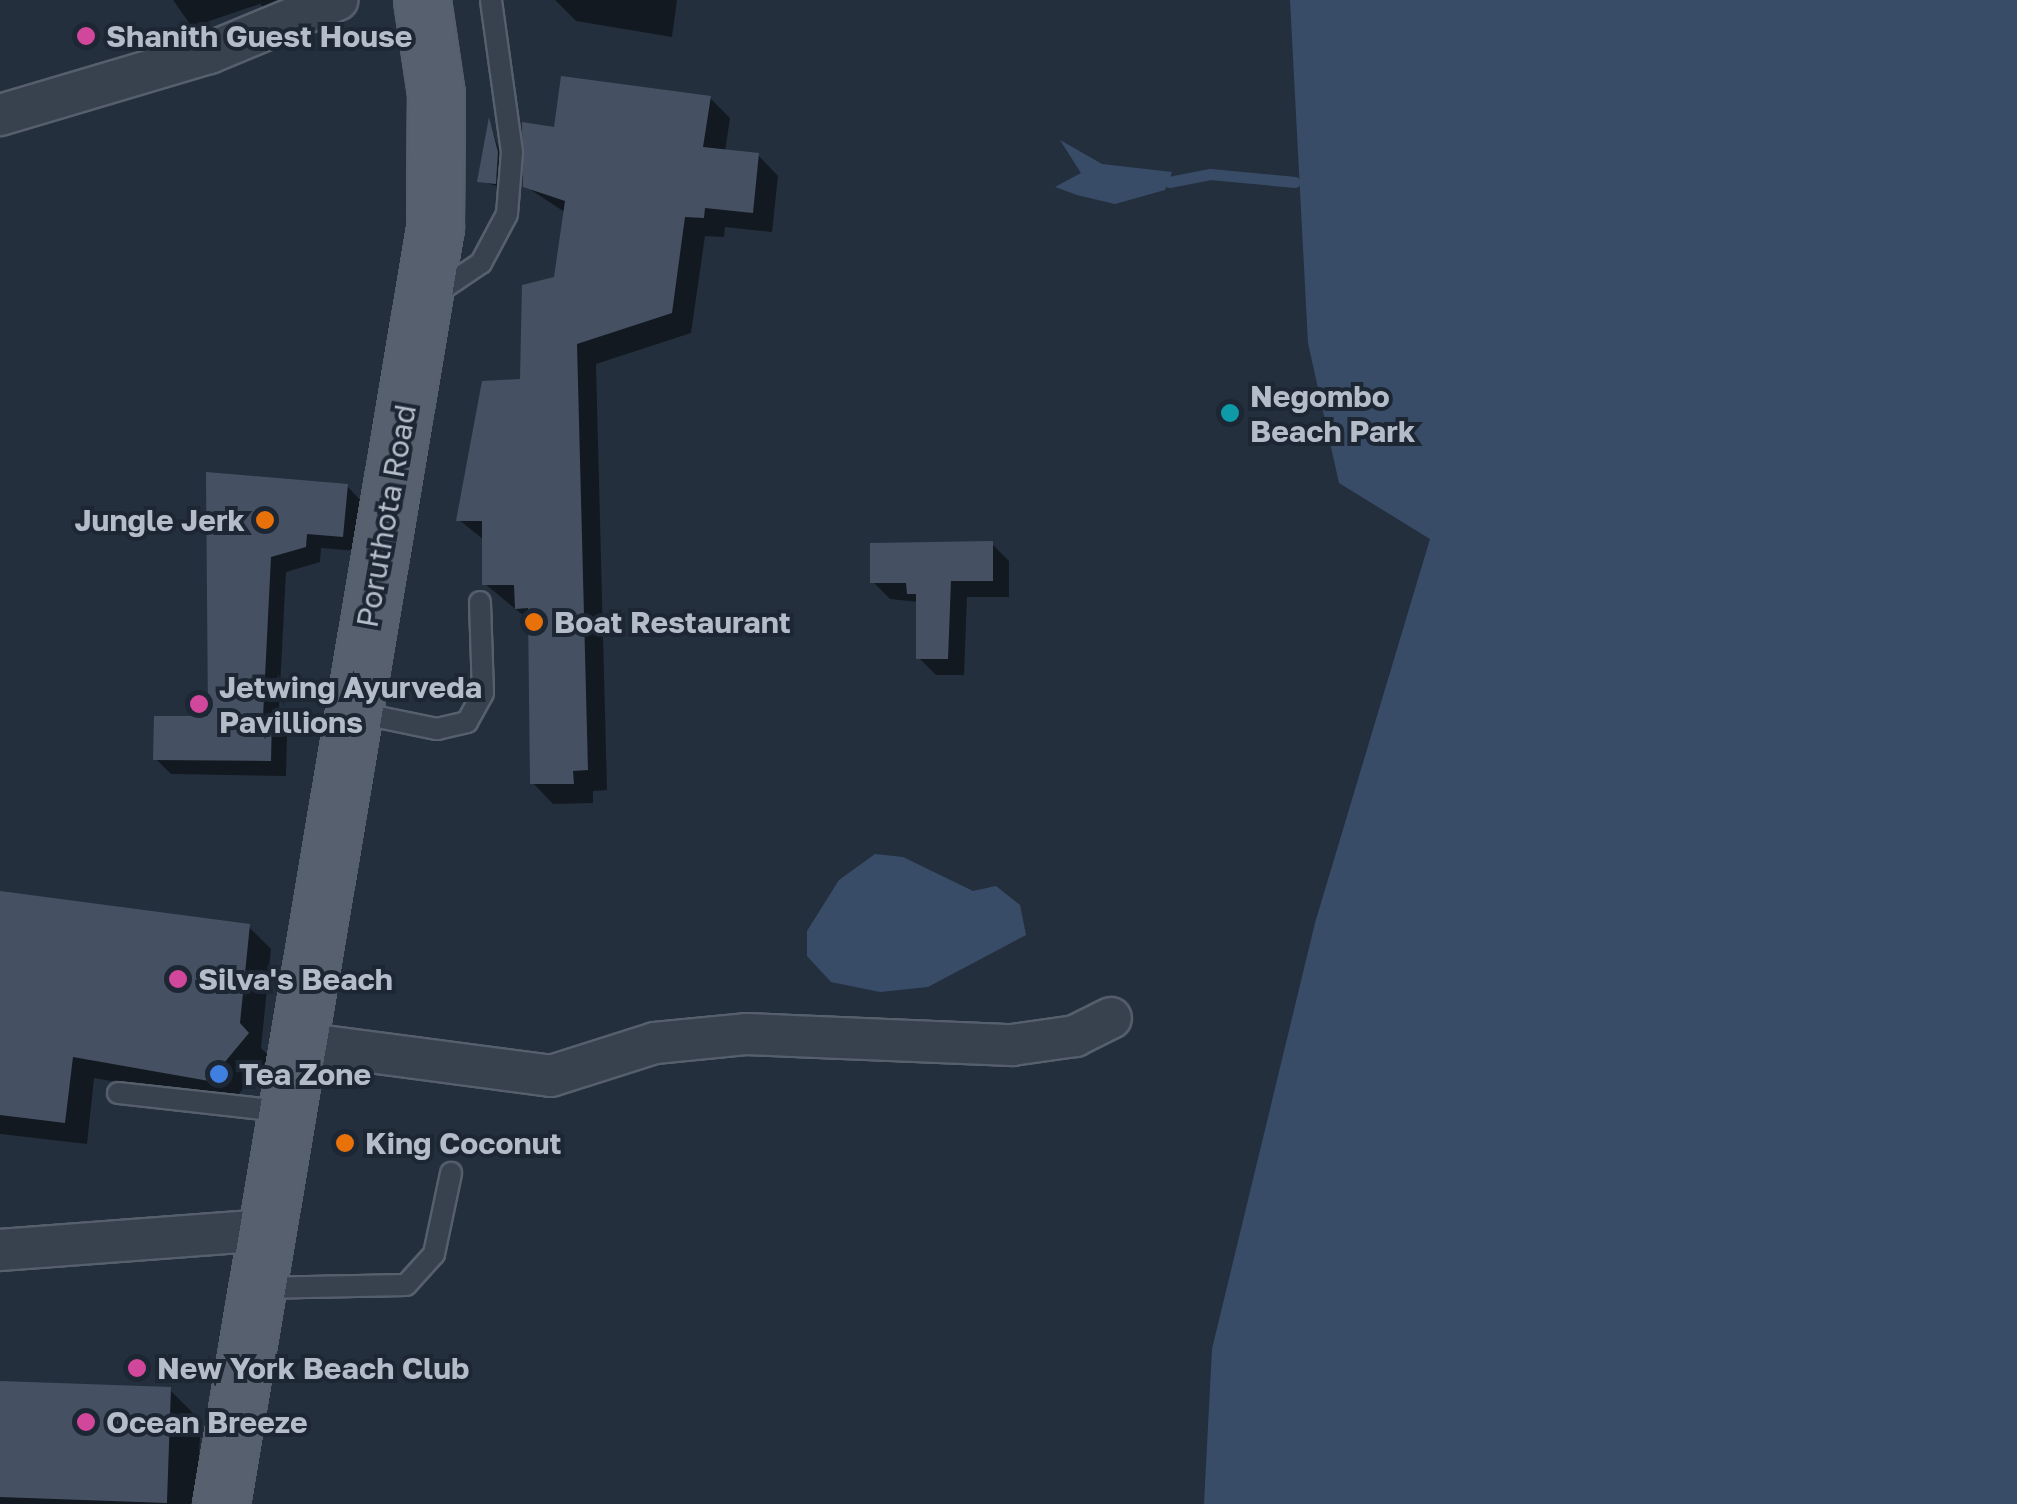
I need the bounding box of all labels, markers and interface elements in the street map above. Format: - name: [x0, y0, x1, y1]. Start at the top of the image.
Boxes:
- place label: Shanith Guest House: [106, 18, 413, 54]
- marker: Shanith Guest House: [75, 25, 97, 47]
- place label: Negombo Beach Park: [1250, 378, 1415, 448]
- street label: Poruthota Road: [349, 402, 423, 630]
- marker: Negombo Beach Park: [1219, 402, 1241, 424]
- place label: Jungle Jerk: [74, 502, 245, 538]
- marker: Jungle Jerk: [254, 509, 276, 531]
- place label: Boat Restaurant: [554, 604, 791, 640]
- marker: Boat Restaurant: [523, 611, 545, 633]
- place label: Jetwing Ayurveda Pavillions: [219, 669, 482, 740]
- marker: Jetwing Ayurveda Pavillions: [188, 693, 210, 715]
- place label: Silva's Beach: [198, 961, 393, 997]
- marker: Silva's Beach: [167, 968, 189, 990]
- place label: Tea Zone: [239, 1056, 371, 1092]
- marker: Tea Zone: [208, 1063, 230, 1085]
- place label: King Coconut: [365, 1125, 562, 1161]
- marker: King Coconut: [334, 1132, 356, 1154]
- place label: New York Beach Club: [157, 1350, 469, 1386]
- marker: New York Beach Club: [126, 1357, 148, 1379]
- place label: Ocean Breeze: [106, 1404, 308, 1440]
- marker: Ocean Breeze: [75, 1411, 97, 1433]

